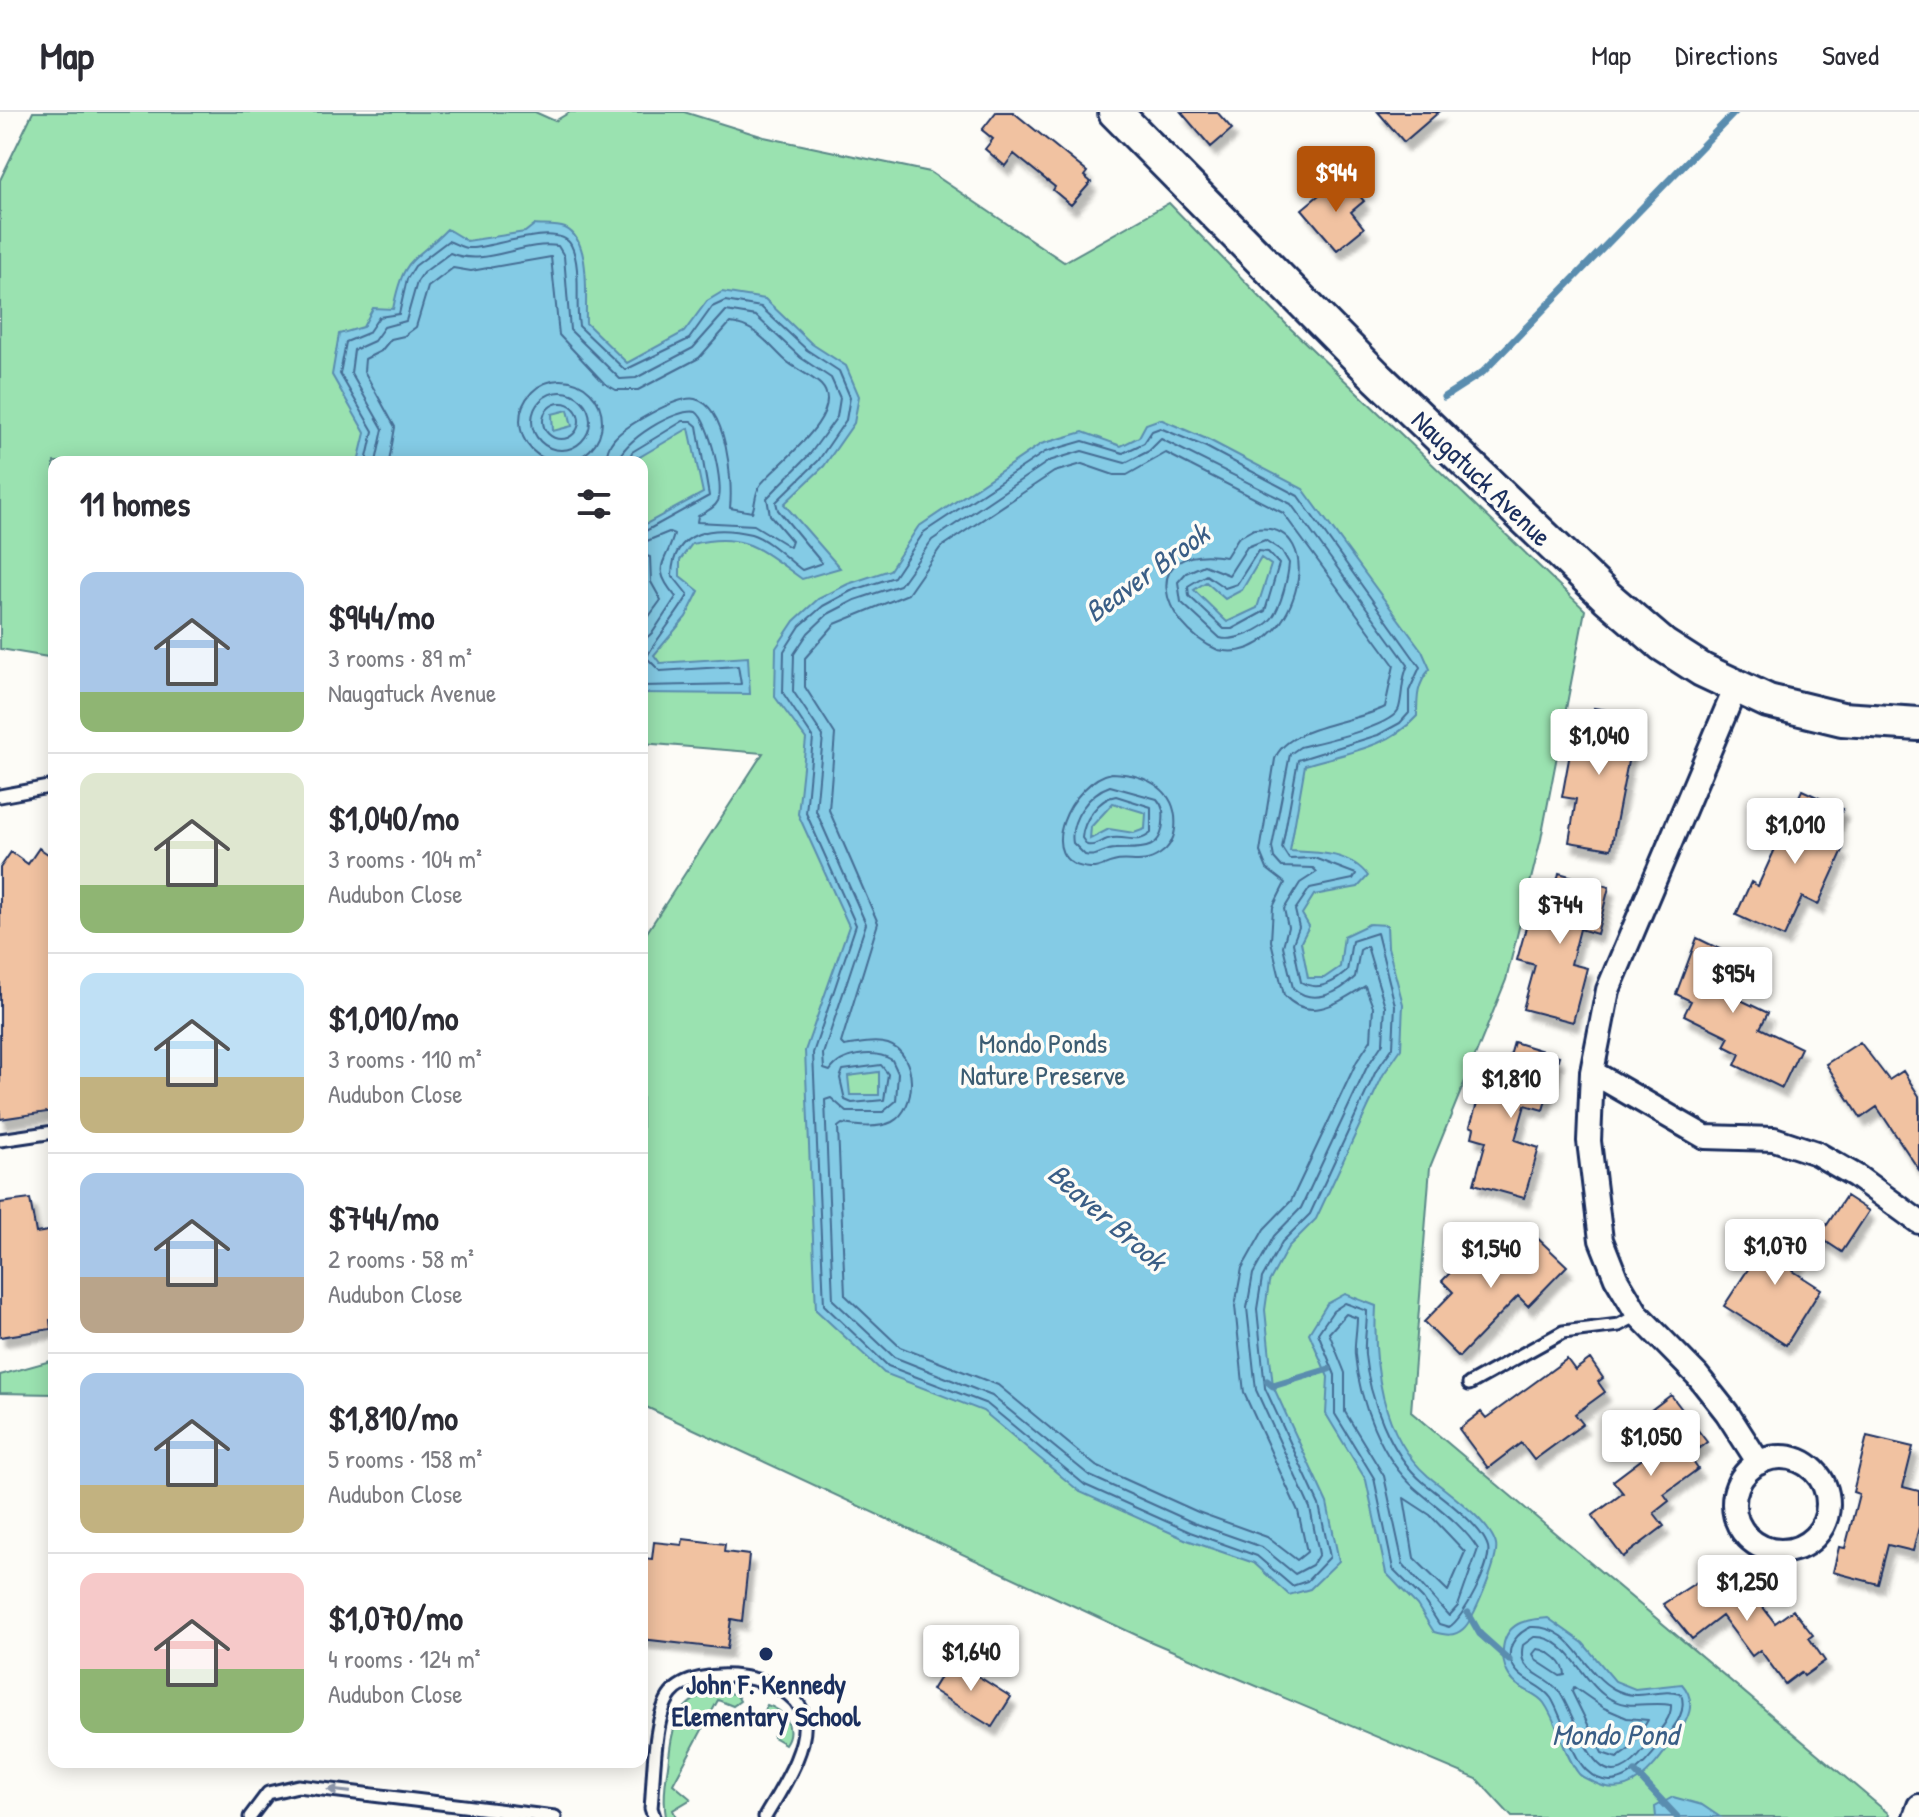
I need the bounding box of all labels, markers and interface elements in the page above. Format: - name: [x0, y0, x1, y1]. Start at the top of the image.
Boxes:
- text: Map: [40, 29, 94, 81]
- text: Map: [1591, 36, 1631, 74]
- text: Directions: [1675, 36, 1778, 74]
- text: Saved: [1822, 36, 1879, 74]
- pin: $944: [1289, 146, 1383, 214]
- text: $944: [1315, 154, 1357, 189]
- street label: Naugatuck Avenue: [1404, 401, 1560, 555]
- text: 11 homes: [80, 481, 190, 527]
- icon: filters: [572, 482, 616, 526]
- water label: Beaver Brook: [1076, 512, 1219, 631]
- text: $944/mo: [328, 594, 434, 640]
- icon: home: [144, 604, 240, 700]
- text: 3 rooms · 89 m²: [328, 640, 472, 675]
- text: Naugatuck Avenue: [328, 675, 496, 710]
- pin: $1,040: [1534, 709, 1664, 777]
- text: $1,040: [1569, 717, 1629, 752]
- text: $1,040/mo: [328, 795, 459, 841]
- pin: $1,010: [1730, 798, 1860, 866]
- icon: home: [144, 805, 240, 901]
- text: $1,010: [1765, 806, 1825, 841]
- text: 3 rooms · 104 m²: [328, 841, 482, 876]
- text: Audubon Close: [328, 876, 463, 911]
- pin: $744: [1513, 878, 1607, 946]
- text: $744: [1537, 886, 1583, 921]
- pin: $954: [1686, 947, 1780, 1015]
- text: $954: [1711, 955, 1755, 990]
- text: $1,010/mo: [328, 995, 458, 1041]
- icon: home: [144, 1005, 240, 1101]
- park label: Mondo Ponds Nature Preserve: [960, 1024, 1126, 1094]
- text: 3 rooms · 110 m²: [328, 1041, 482, 1076]
- pin: $1,810: [1446, 1052, 1576, 1120]
- text: $1,810: [1481, 1060, 1541, 1095]
- text: Audubon Close: [328, 1076, 463, 1111]
- water label: Beaver Brook: [1040, 1154, 1177, 1280]
- text: $744/mo: [328, 1195, 439, 1241]
- icon: home: [144, 1205, 240, 1301]
- pin: $1,070: [1710, 1219, 1840, 1287]
- pin: $1,540: [1426, 1222, 1556, 1290]
- text: $1,070: [1743, 1227, 1807, 1262]
- text: $1,540: [1461, 1230, 1521, 1265]
- text: 2 rooms · 58 m²: [328, 1241, 474, 1276]
- text: Audubon Close: [328, 1276, 463, 1311]
- text: $1,810/mo: [328, 1395, 458, 1441]
- icon: home: [144, 1405, 240, 1501]
- pin: $1,050: [1586, 1410, 1716, 1478]
- text: $1,050: [1620, 1418, 1682, 1453]
- text: 5 rooms · 158 m²: [328, 1441, 482, 1476]
- text: Audubon Close: [328, 1476, 463, 1511]
- pin: $1,250: [1682, 1555, 1812, 1623]
- text: $1,250: [1716, 1563, 1778, 1598]
- text: $1,070/mo: [328, 1595, 463, 1641]
- icon: home: [144, 1605, 240, 1701]
- pin: $1,640: [906, 1625, 1036, 1693]
- text: $1,640: [941, 1633, 1001, 1668]
- text: 4 rooms · 124 m²: [328, 1641, 481, 1676]
- marker: John F. Kennedy Elementary School: [757, 1645, 775, 1663]
- place label: John F. Kennedy Elementary School: [672, 1665, 861, 1736]
- text: Audubon Close: [328, 1676, 463, 1711]
- water label: Mondo Pond: [1552, 1714, 1682, 1754]
- one-way arrow: [326, 1784, 351, 1797]

